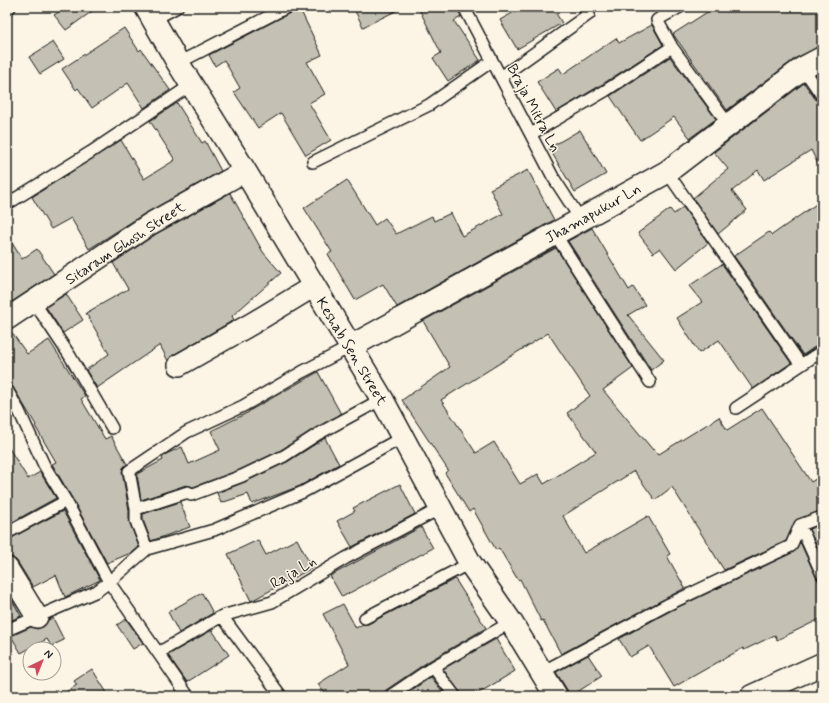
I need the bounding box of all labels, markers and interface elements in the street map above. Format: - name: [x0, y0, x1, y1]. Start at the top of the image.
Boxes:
- street label: Braja Mitra Ln: [501, 61, 565, 156]
- street label: Jhamapukur Ln: [542, 179, 645, 248]
- street label: Sitaram Ghosh Street: [62, 198, 189, 290]
- street label: Keshab Sen Street: [311, 294, 391, 409]
- street label: Raja Ln: [267, 552, 320, 594]
- north arrow: [22, 641, 62, 681]
- text: N: [41, 647, 56, 662]

